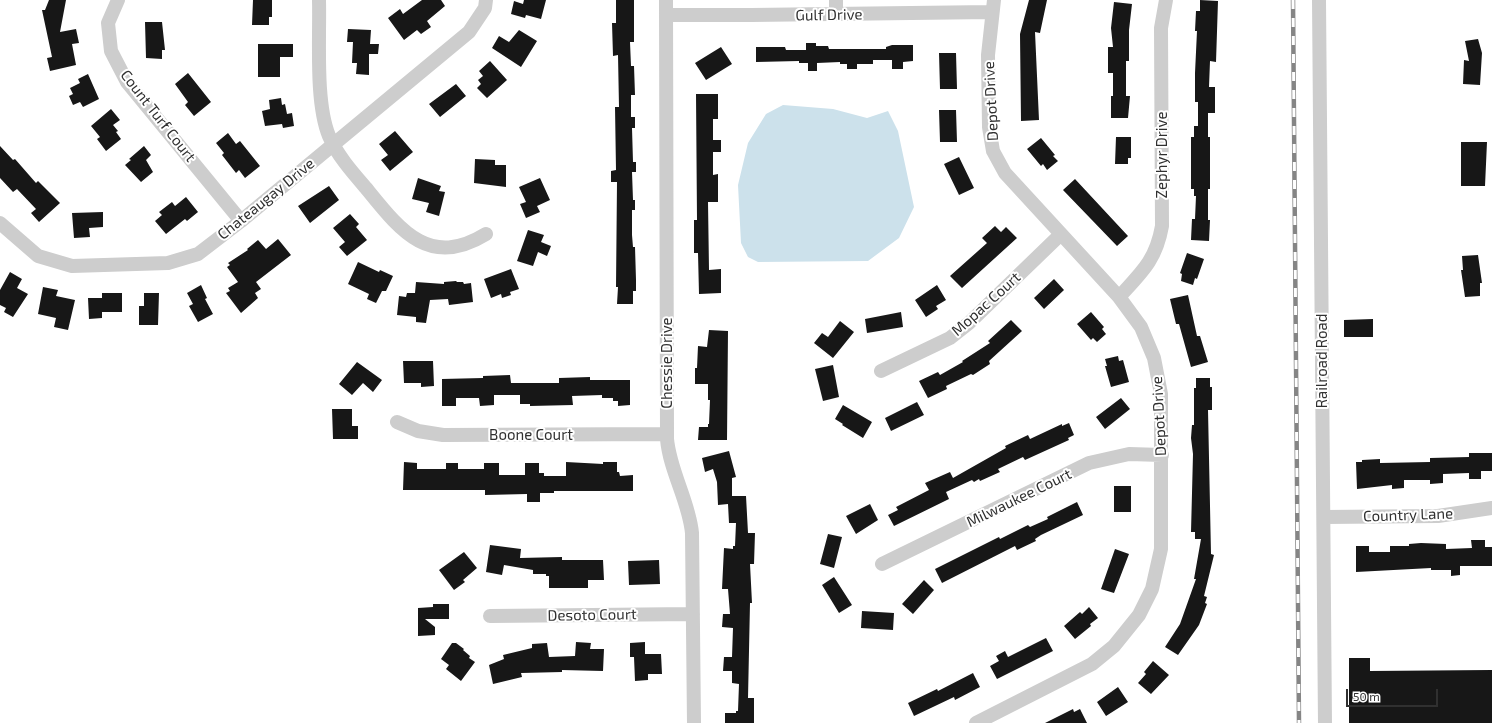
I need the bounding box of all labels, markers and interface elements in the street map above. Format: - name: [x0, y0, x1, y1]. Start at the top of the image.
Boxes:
- street label: Gulf Drive: [795, 5, 863, 25]
- street label: Depot Drive: [980, 61, 1002, 141]
- street label: Count Turf Court: [117, 66, 199, 166]
- street label: Zephyr Drive: [1153, 112, 1171, 198]
- street label: Chateaugay Drive: [214, 154, 318, 244]
- street label: Mopac Court: [948, 268, 1024, 340]
- street label: Railroad Road: [1313, 314, 1331, 408]
- street label: Chessie Drive: [658, 317, 676, 409]
- street label: Depot Drive: [1148, 376, 1170, 456]
- street label: Boone Court: [489, 426, 573, 444]
- street label: Milwaukee Court: [964, 465, 1074, 531]
- street label: Country Lane: [1363, 504, 1453, 526]
- street label: Desoto Court: [547, 605, 637, 625]
- scale bar: [1348, 681, 1440, 707]
- text: 50 m: [1353, 689, 1380, 703]

